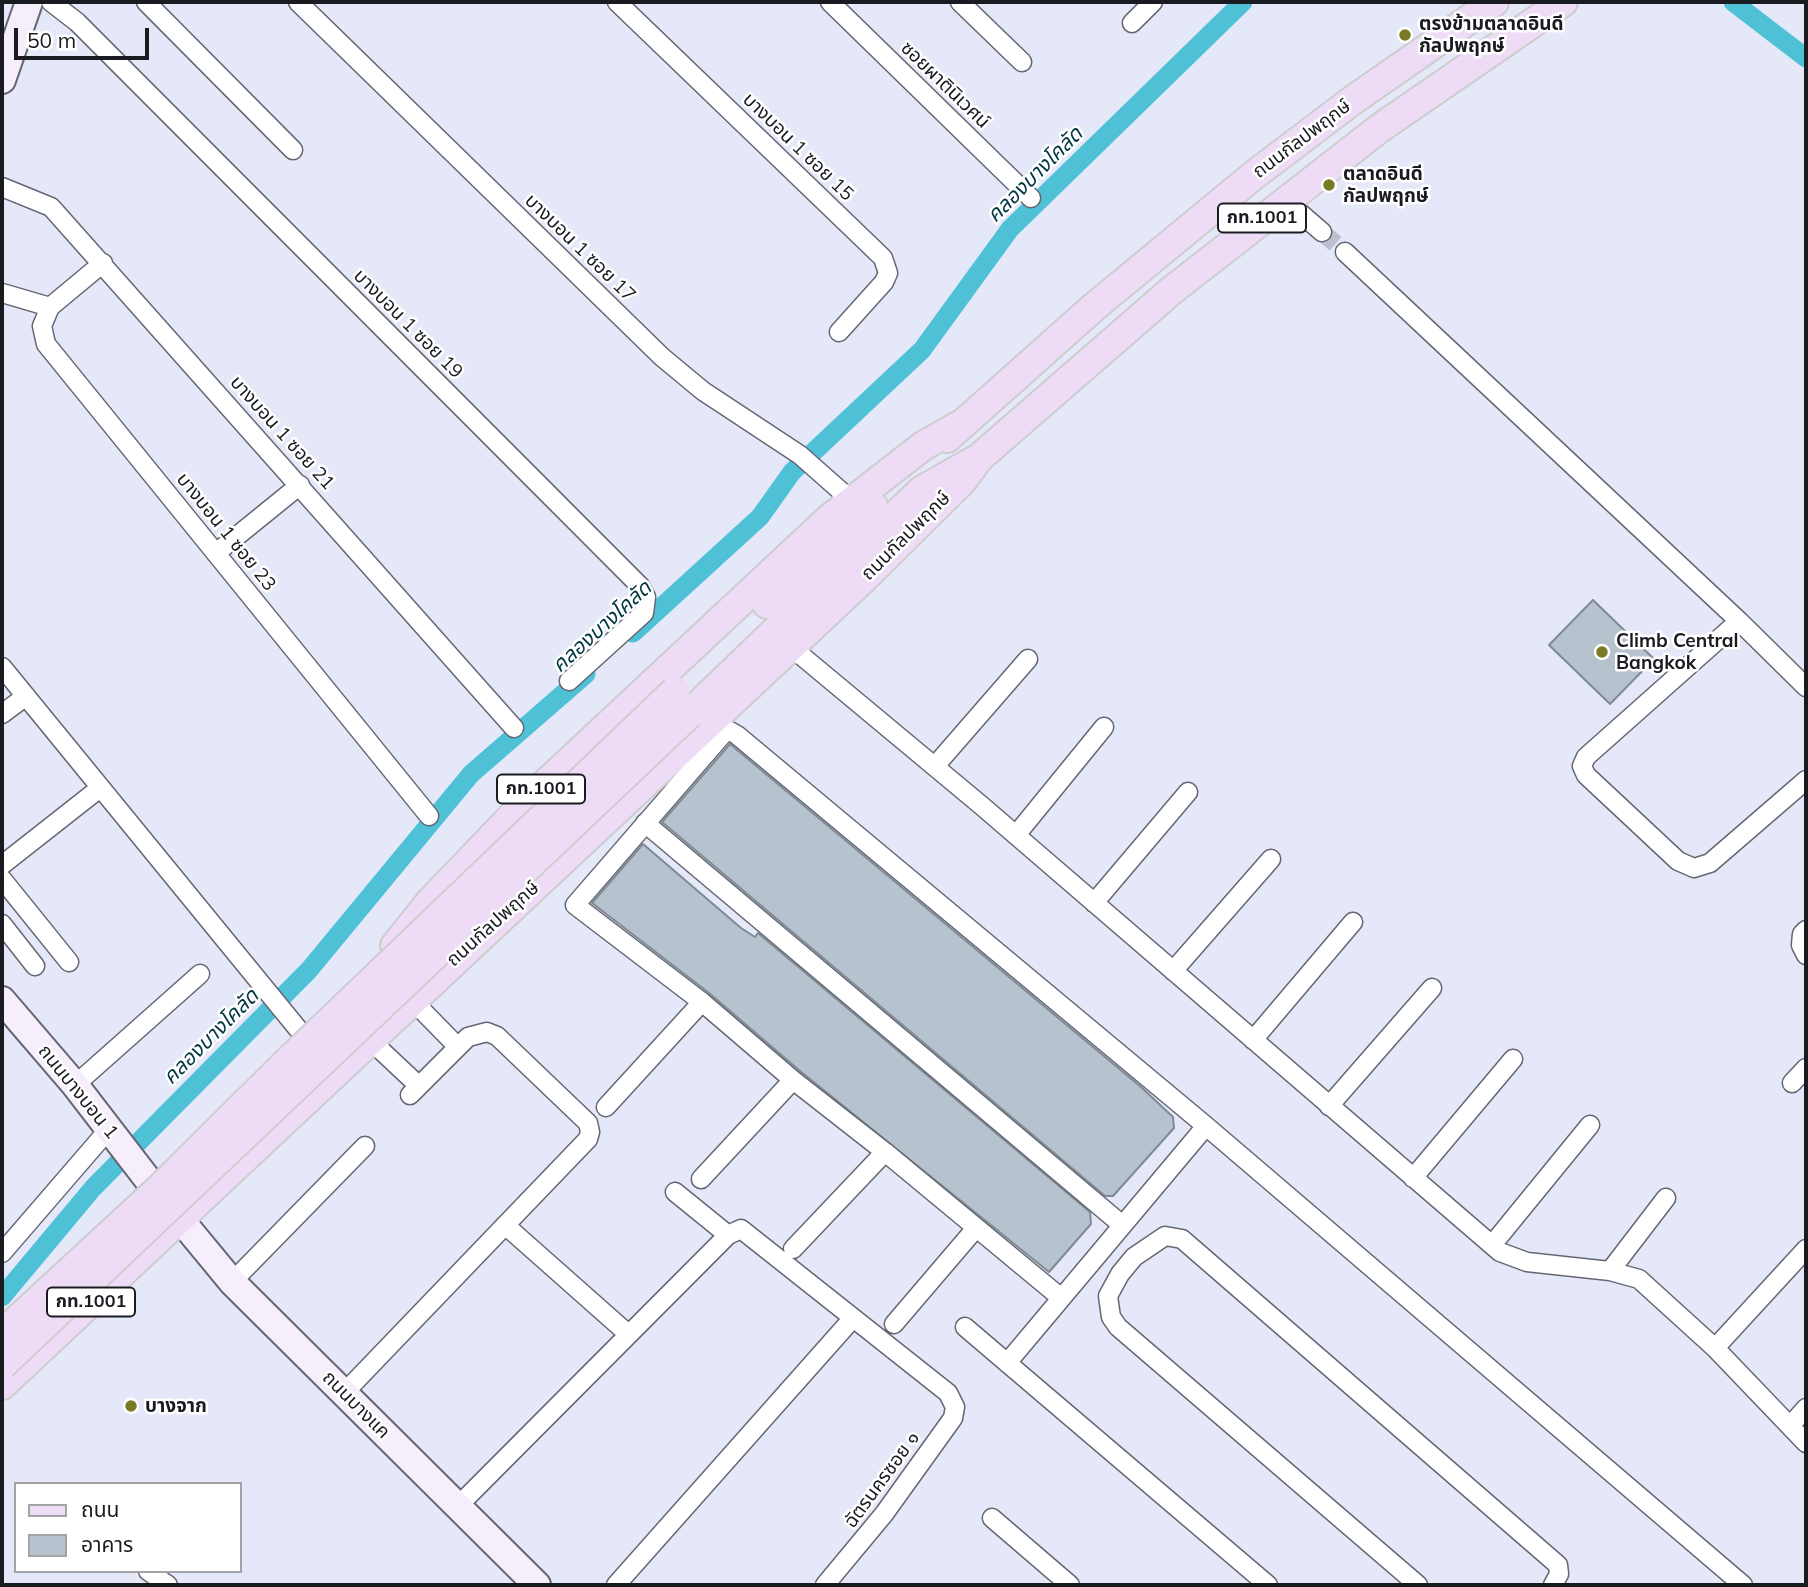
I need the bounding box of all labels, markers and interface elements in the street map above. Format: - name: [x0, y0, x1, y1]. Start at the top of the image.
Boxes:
- place label: ตรงข้ามตลาดอินดี กัลปพฤกษ์: [1419, 13, 1564, 57]
- scale bar: [18, 14, 152, 58]
- text: 50 m: [27, 27, 76, 53]
- marker: ตรงข้ามตลาดอินดี กัลปพฤกษ์: [1397, 27, 1413, 43]
- street label: ซอยผาตินิเวศน์: [896, 37, 994, 133]
- street label: บางบอน 1 ซอย 15: [738, 88, 858, 206]
- street label: ถนนกัลปพฤกษ์: [1249, 95, 1355, 183]
- water label: คลองบางโคลัด: [982, 122, 1088, 228]
- place label: ตลาดอินดี กัลปพฤกษ์: [1343, 163, 1429, 207]
- marker: ตลาดอินดี กัลปพฤกษ์: [1321, 177, 1337, 193]
- street label: บางบอน 1 ซอย 17: [520, 189, 640, 307]
- road number: กท.1001: [1218, 204, 1306, 232]
- street label: บางบอน 1 ซอย 19: [349, 265, 467, 383]
- street label: บางบอน 1 ซอย 21: [225, 371, 339, 495]
- street label: บางบอน 1 ซอย 23: [171, 468, 281, 596]
- street label: ถนนกัลปพฤกษ์: [857, 487, 955, 585]
- water label: คลองบางโคลัด: [547, 576, 657, 678]
- place label: Climb Central Bangkok: [1616, 630, 1739, 674]
- marker: Climb Central Bangkok: [1594, 644, 1610, 660]
- road number: กท.1001: [497, 774, 585, 804]
- street label: ถนนกัลปพฤกษ์: [442, 876, 544, 972]
- water label: คลองบางโคลัด: [158, 984, 264, 1090]
- street label: ถนนบางบอน 1: [33, 1040, 123, 1144]
- road number: กท.1001: [47, 1288, 135, 1316]
- street label: ถนนบางแค: [317, 1366, 395, 1444]
- place label: บางจาก: [145, 1395, 207, 1417]
- marker: บางจาก: [123, 1398, 139, 1414]
- street label: ฉัตรนครซอย ๑: [839, 1427, 925, 1533]
- legend: [14, 1482, 242, 1573]
- text: ถนน: [81, 1496, 119, 1522]
- text: อาคาร: [81, 1531, 133, 1557]

